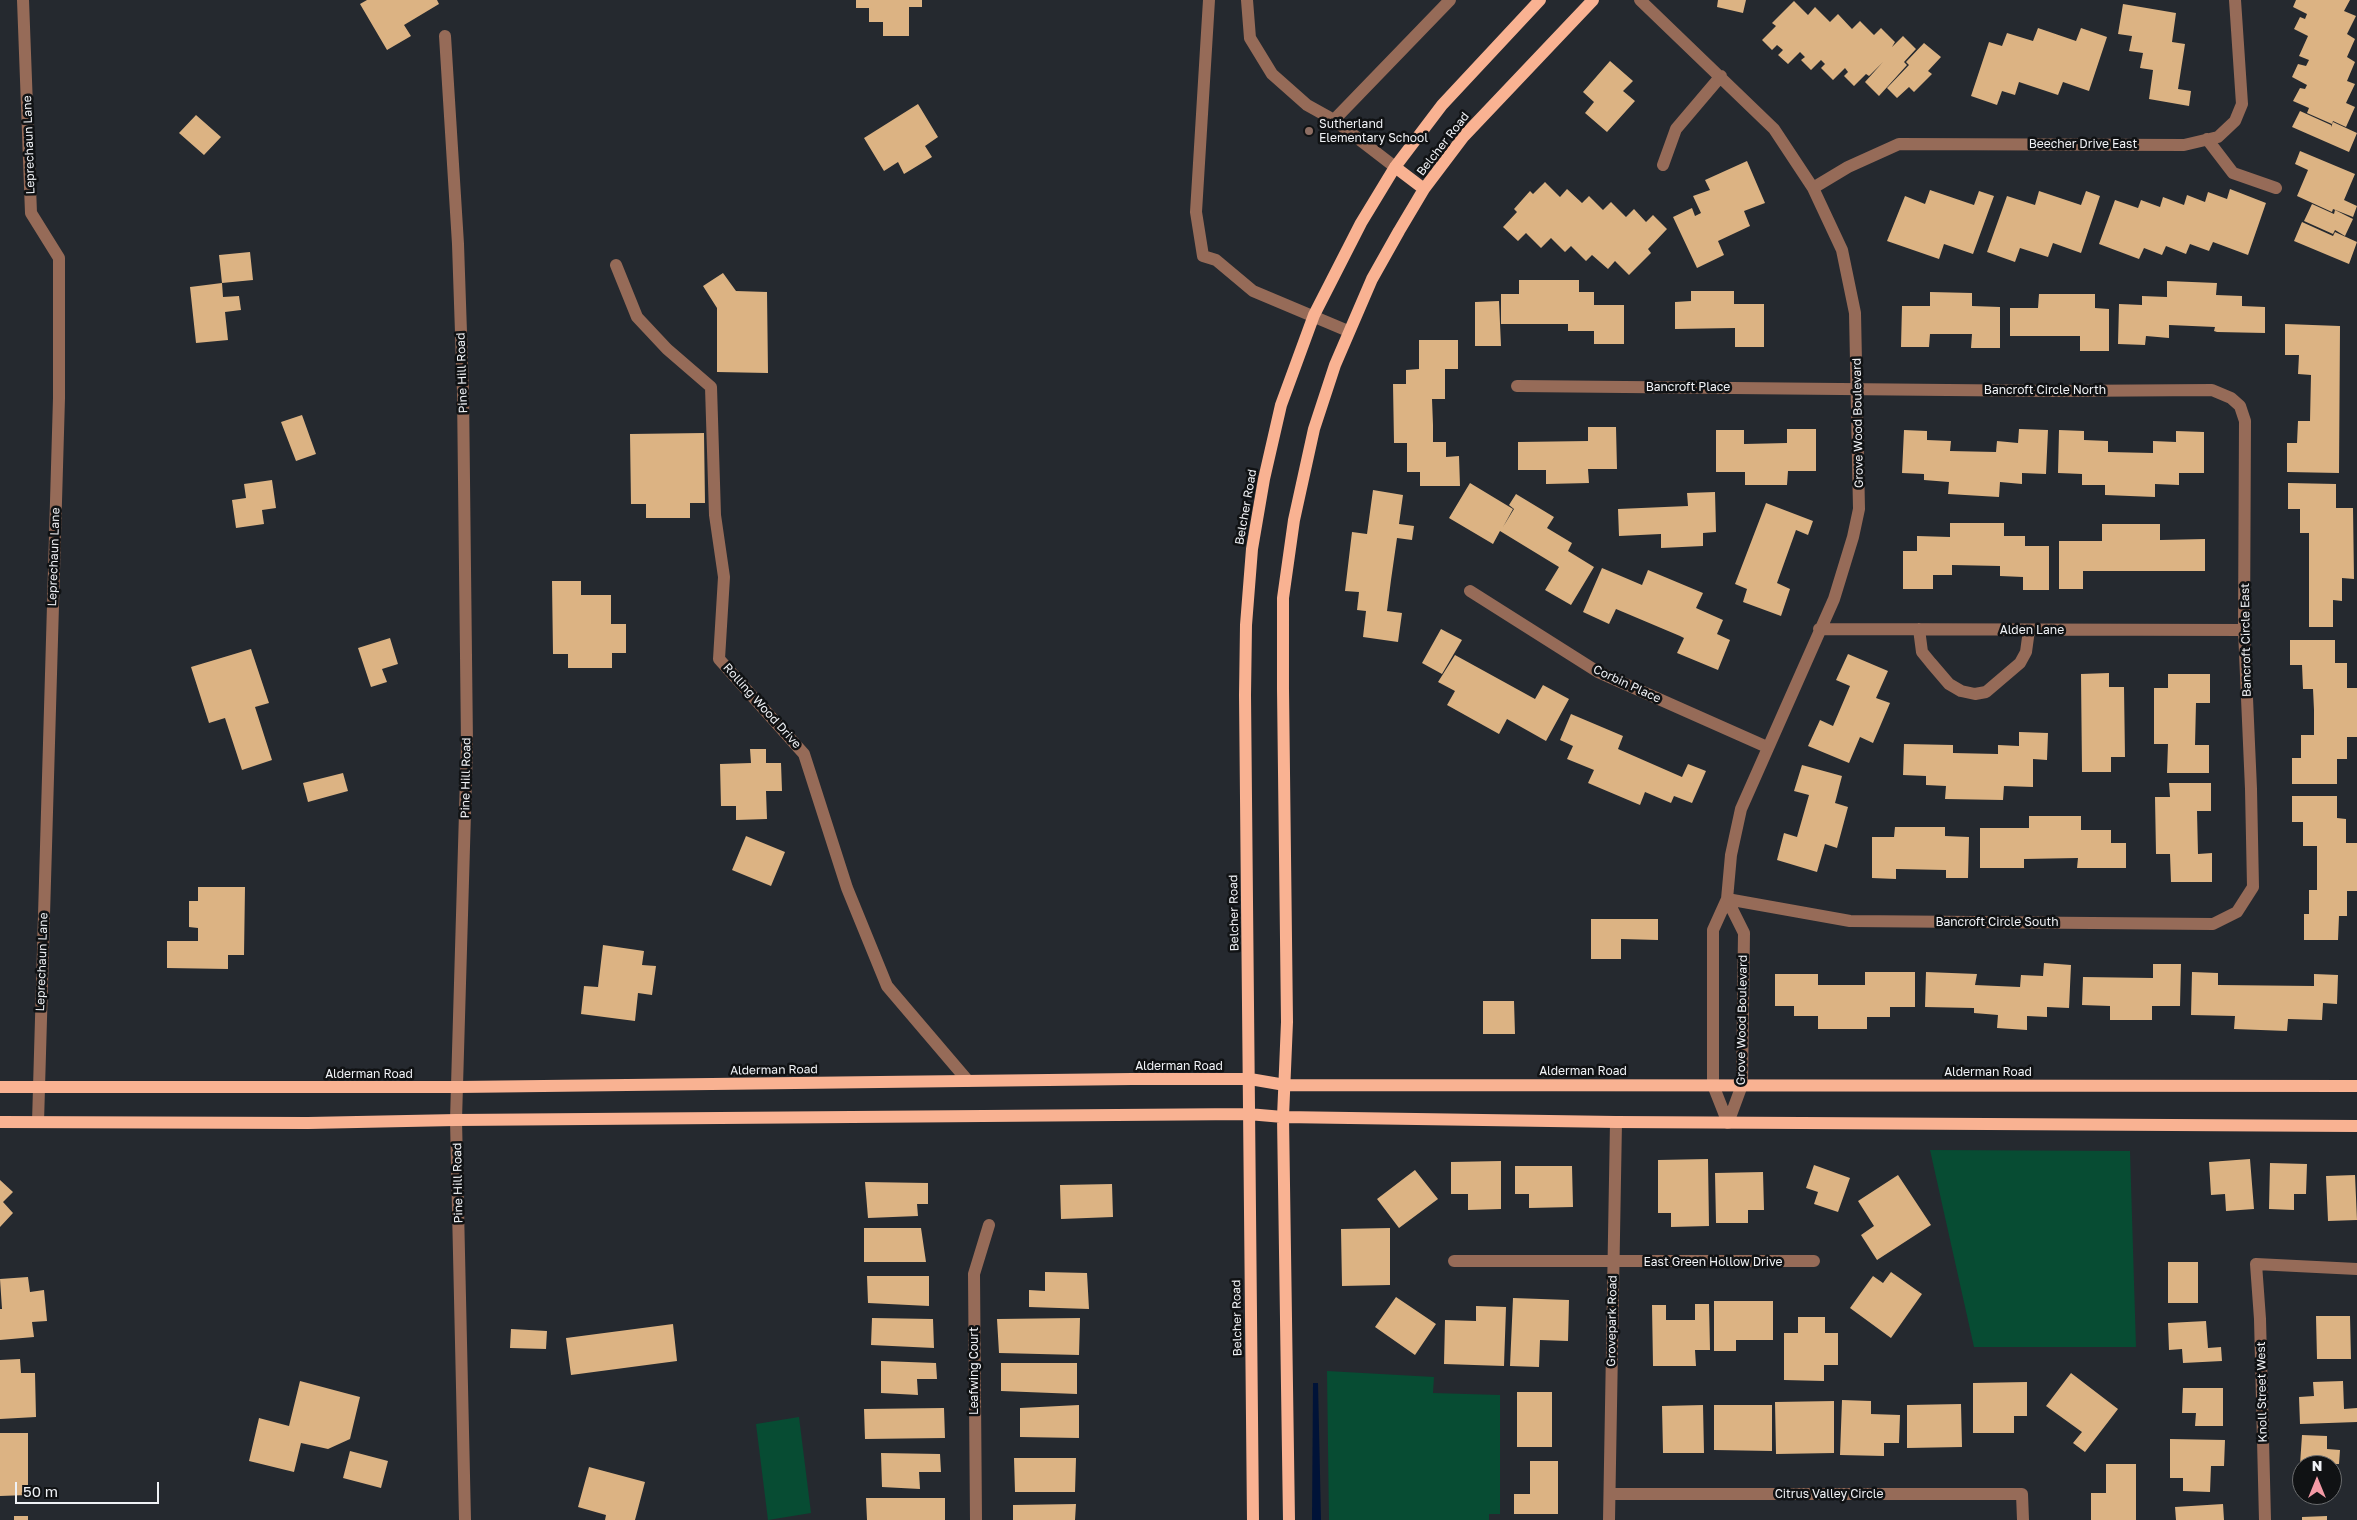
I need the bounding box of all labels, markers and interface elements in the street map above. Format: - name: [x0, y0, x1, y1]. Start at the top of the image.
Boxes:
- street label: Leprechaun Lane: [20, 95, 38, 195]
- street label: Belcher Road: [1414, 109, 1472, 179]
- place label: Sutherland Elementary School: [1319, 117, 1428, 145]
- marker: Sutherland Elementary School: [1303, 125, 1315, 137]
- street label: Beecher Drive East: [2029, 137, 2137, 151]
- street label: Pine Hill Road: [453, 332, 471, 414]
- street label: Grove Wood Boulevard: [1850, 358, 1866, 488]
- street label: Bancroft Place: [1646, 380, 1730, 394]
- street label: Bancroft Circle North: [1984, 383, 2106, 397]
- street label: Belcher Road: [1232, 468, 1260, 546]
- street label: Leprechaun Lane: [45, 507, 63, 607]
- street label: Bancroft Circle East: [2238, 583, 2254, 697]
- street label: Alden Lane: [2000, 623, 2064, 637]
- street label: Rolling Wood Drive: [720, 661, 804, 751]
- street label: Corbin Place: [1591, 662, 1663, 706]
- street label: Pine Hill Road: [458, 737, 474, 819]
- street label: Belcher Road: [1226, 875, 1242, 951]
- street label: Leprechaun Lane: [33, 912, 51, 1012]
- street label: Bancroft Circle South: [1935, 915, 2059, 929]
- street label: Grove Wood Boulevard: [1734, 955, 1750, 1085]
- street label: Alderman Road: [1135, 1059, 1223, 1073]
- street label: Alderman Road: [730, 1062, 818, 1078]
- street label: Alderman Road: [1539, 1064, 1627, 1078]
- street label: Alderman Road: [1944, 1065, 2032, 1079]
- street label: Alderman Road: [325, 1067, 413, 1081]
- street label: Pine Hill Road: [450, 1142, 466, 1224]
- street label: East Green Hollow Drive: [1644, 1255, 1782, 1269]
- street label: Grovepark Road: [1604, 1275, 1620, 1367]
- street label: Belcher Road: [1229, 1280, 1245, 1356]
- street label: Leafwing Court: [967, 1327, 981, 1415]
- street label: Knoll Street West: [2254, 1341, 2270, 1443]
- north arrow: [2292, 1455, 2342, 1505]
- text: N: [2312, 1457, 2322, 1474]
- scale bar: [18, 1472, 161, 1504]
- text: 50 m: [23, 1482, 58, 1500]
- street label: Citrus Valley Circle: [1775, 1487, 1883, 1501]

